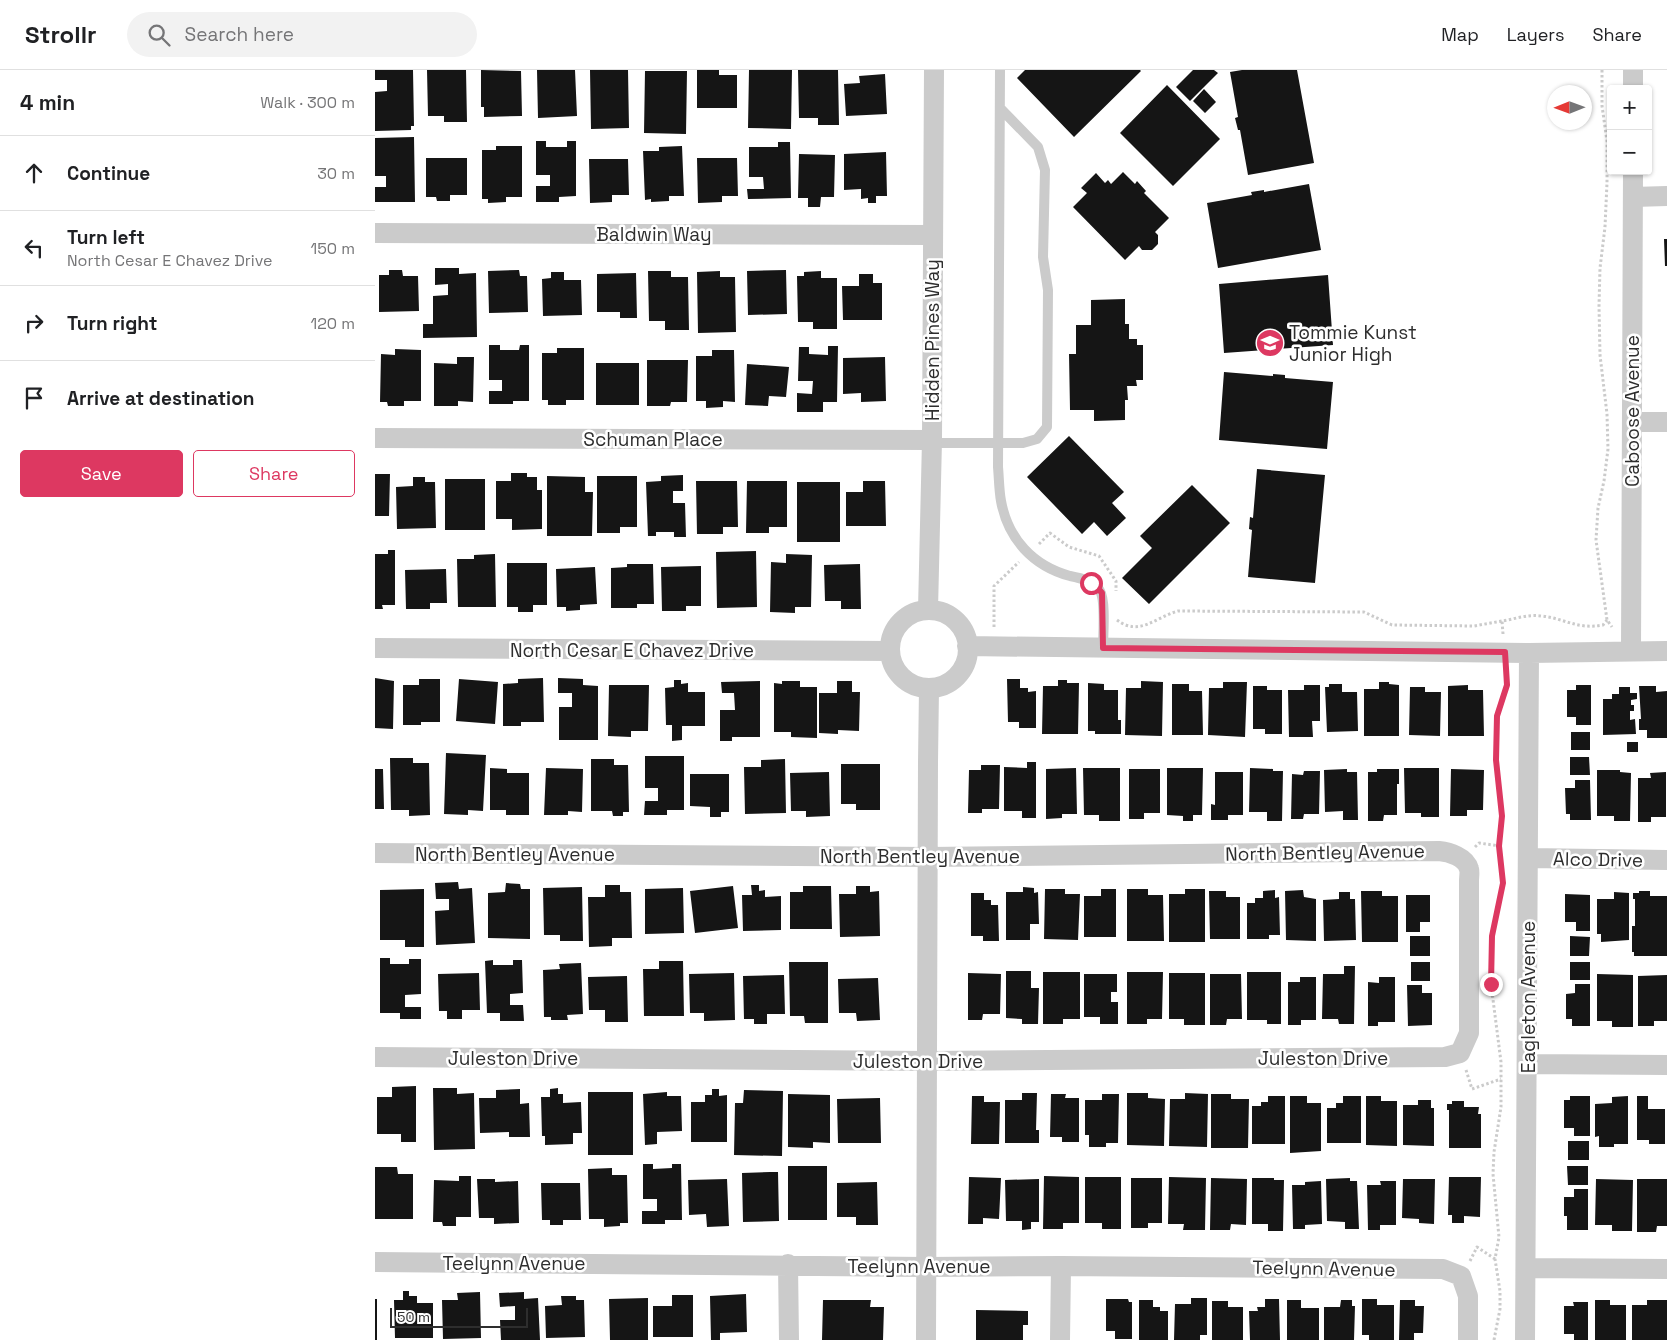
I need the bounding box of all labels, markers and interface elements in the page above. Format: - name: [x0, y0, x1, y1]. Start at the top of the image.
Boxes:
- search box: [127, 12, 477, 57]
- text: Strollr: [25, 19, 97, 50]
- icon: search: [145, 21, 173, 49]
- text: Search here: [185, 22, 294, 47]
- text: Map: [1441, 23, 1479, 46]
- text: Layers: [1507, 23, 1564, 46]
- text: Share: [1592, 23, 1642, 46]
- north arrow: [1547, 85, 1592, 130]
- map controls: [1607, 85, 1652, 175]
- button: +: [1607, 85, 1652, 130]
- text: 4 min: [20, 89, 75, 116]
- text: Walk · 300 m: [260, 92, 355, 113]
- button: −: [1607, 130, 1652, 175]
- icon: ahead: [20, 159, 48, 187]
- text: Continue: [67, 161, 150, 186]
- text: 30 m: [317, 163, 355, 184]
- street label: Baldwin Way: [596, 222, 712, 247]
- text: Turn left: [67, 225, 145, 250]
- icon: left: [20, 234, 48, 262]
- text: 150 m: [311, 238, 355, 259]
- text: North Cesar E Chavez Drive: [67, 250, 273, 271]
- street label: Hidden Pines Way: [920, 259, 945, 421]
- icon: right: [20, 309, 48, 337]
- text: Turn right: [67, 311, 157, 336]
- text: 120 m: [311, 313, 355, 334]
- place label: Tommie Kunst Junior High: [1289, 320, 1417, 367]
- school or university icon: Tommie Kunst Junior High: [1255, 328, 1285, 358]
- street label: Caboose Avenue: [1620, 335, 1645, 487]
- icon: arrive: [20, 384, 48, 412]
- text: Arrive at destination: [67, 386, 255, 411]
- street label: Schuman Place: [583, 427, 723, 452]
- button: Save: [20, 450, 183, 497]
- button: Share: [193, 450, 355, 497]
- route start: [1080, 572, 1103, 595]
- street label: North Cesar E Chavez Drive: [510, 638, 754, 663]
- street label: North Bentley Avenue: [1225, 838, 1425, 867]
- street label: North Bentley Avenue: [415, 842, 615, 867]
- street label: North Bentley Avenue: [820, 844, 1020, 869]
- street label: Alco Drive: [1553, 846, 1643, 873]
- street label: Eagleton Avenue: [1516, 921, 1541, 1073]
- route end: [1480, 973, 1503, 996]
- street label: Juleston Drive: [448, 1046, 578, 1071]
- street label: Juleston Drive: [1258, 1046, 1388, 1071]
- street label: Juleston Drive: [853, 1049, 983, 1074]
- street label: Teelynn Avenue: [442, 1251, 586, 1276]
- street label: Teelynn Avenue: [847, 1254, 991, 1279]
- street label: Teelynn Avenue: [1252, 1255, 1396, 1282]
- scale bar: [390, 1305, 527, 1328]
- text: 50 m: [397, 1308, 430, 1326]

